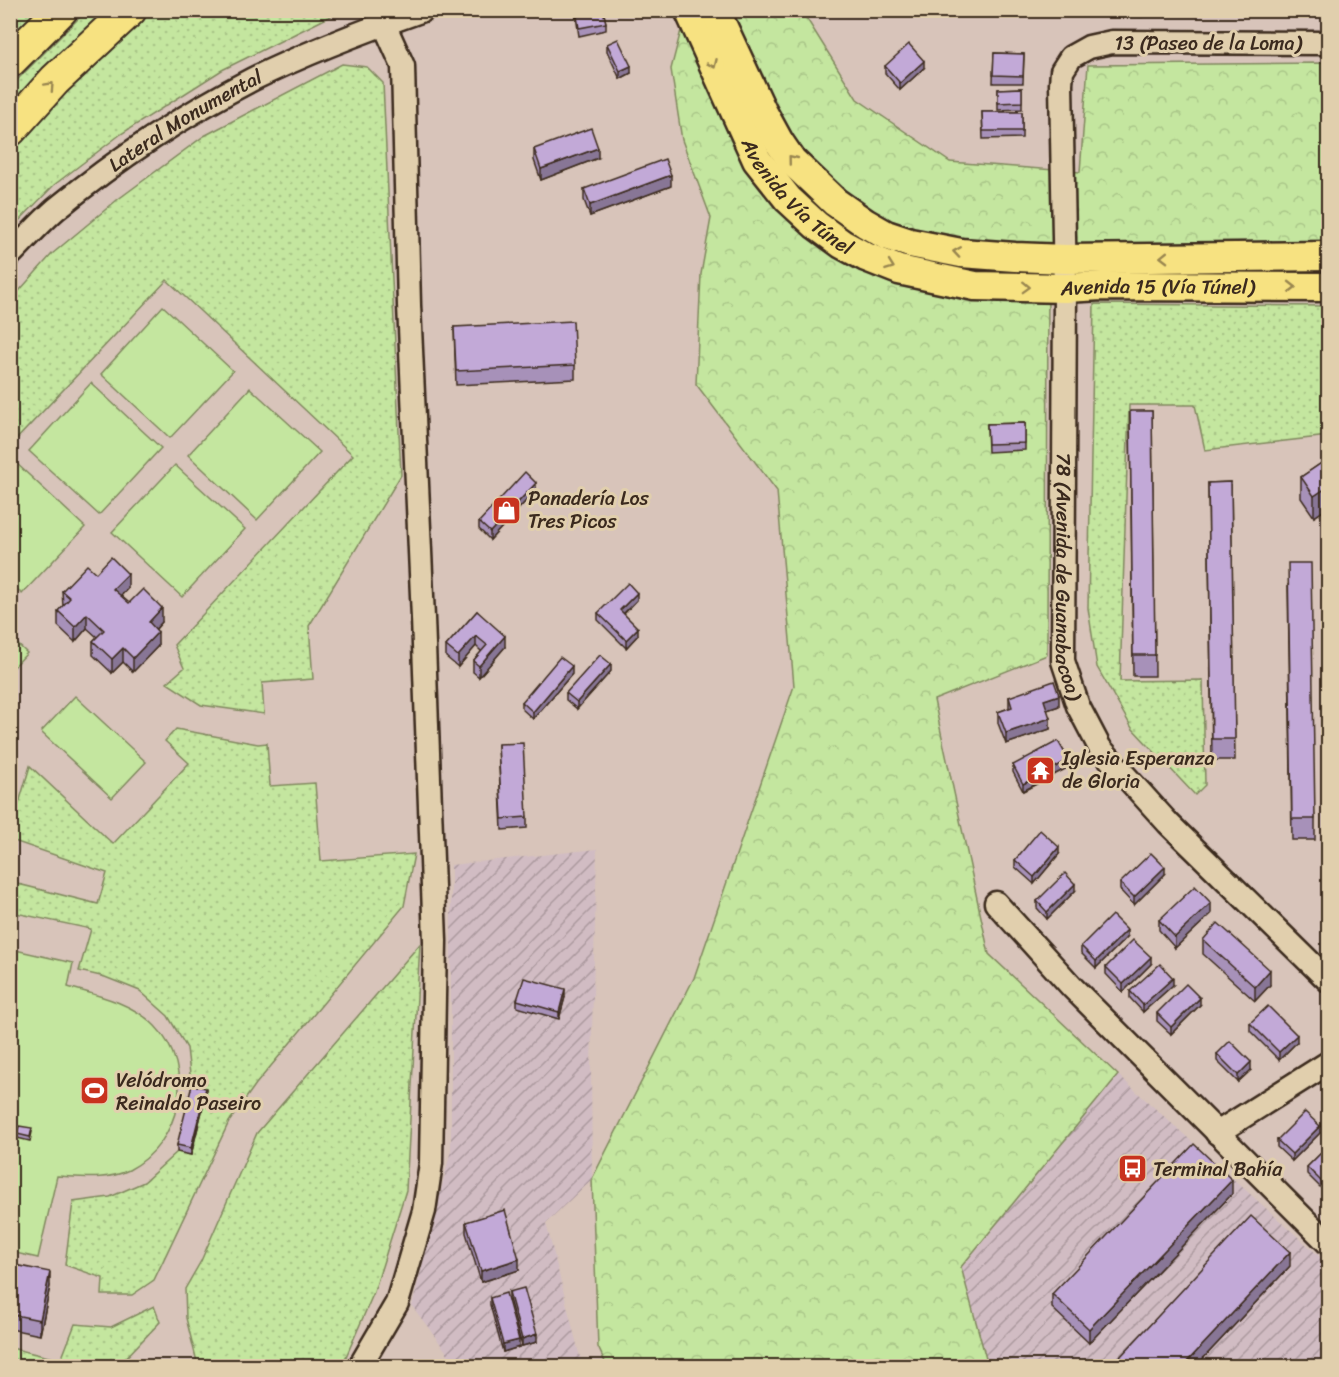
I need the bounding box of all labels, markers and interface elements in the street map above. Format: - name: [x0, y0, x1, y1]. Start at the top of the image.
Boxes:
- street label: 13 (Paseo de la Loma): [1114, 26, 1303, 61]
- one-way arrow: [705, 58, 717, 69]
- street label: Lateral Monumental: [100, 59, 269, 181]
- one-way arrow: [43, 83, 54, 93]
- street label: Avenida Vía Túnel: [731, 131, 861, 265]
- one-way arrow: [788, 154, 799, 165]
- one-way arrow: [952, 246, 961, 258]
- one-way arrow: [1159, 251, 1168, 263]
- one-way arrow: [884, 259, 895, 272]
- street label: Avenida 15 (Vía Túnel): [1059, 268, 1256, 306]
- one-way arrow: [1022, 281, 1031, 293]
- one-way arrow: [1287, 281, 1296, 293]
- street label: 78 (Avenida de Guanabacoa): [1045, 453, 1093, 706]
- place label: Panadería Los Tres Picos: [528, 481, 650, 539]
- shop icon: Panadería Los Tres Picos: [491, 494, 523, 526]
- place label: Iglesia Esperanza de Gloria: [1061, 741, 1215, 799]
- temple icon: Iglesia Esperanza de Gloria: [1025, 754, 1057, 786]
- place label: Velódromo Reinaldo Paseiro: [116, 1063, 261, 1121]
- sports icon: Velódromo Reinaldo Paseiro: [79, 1075, 111, 1107]
- place label: Terminal Bahía: [1153, 1152, 1283, 1187]
- bus stop icon: Terminal Bahía: [1116, 1153, 1148, 1185]

